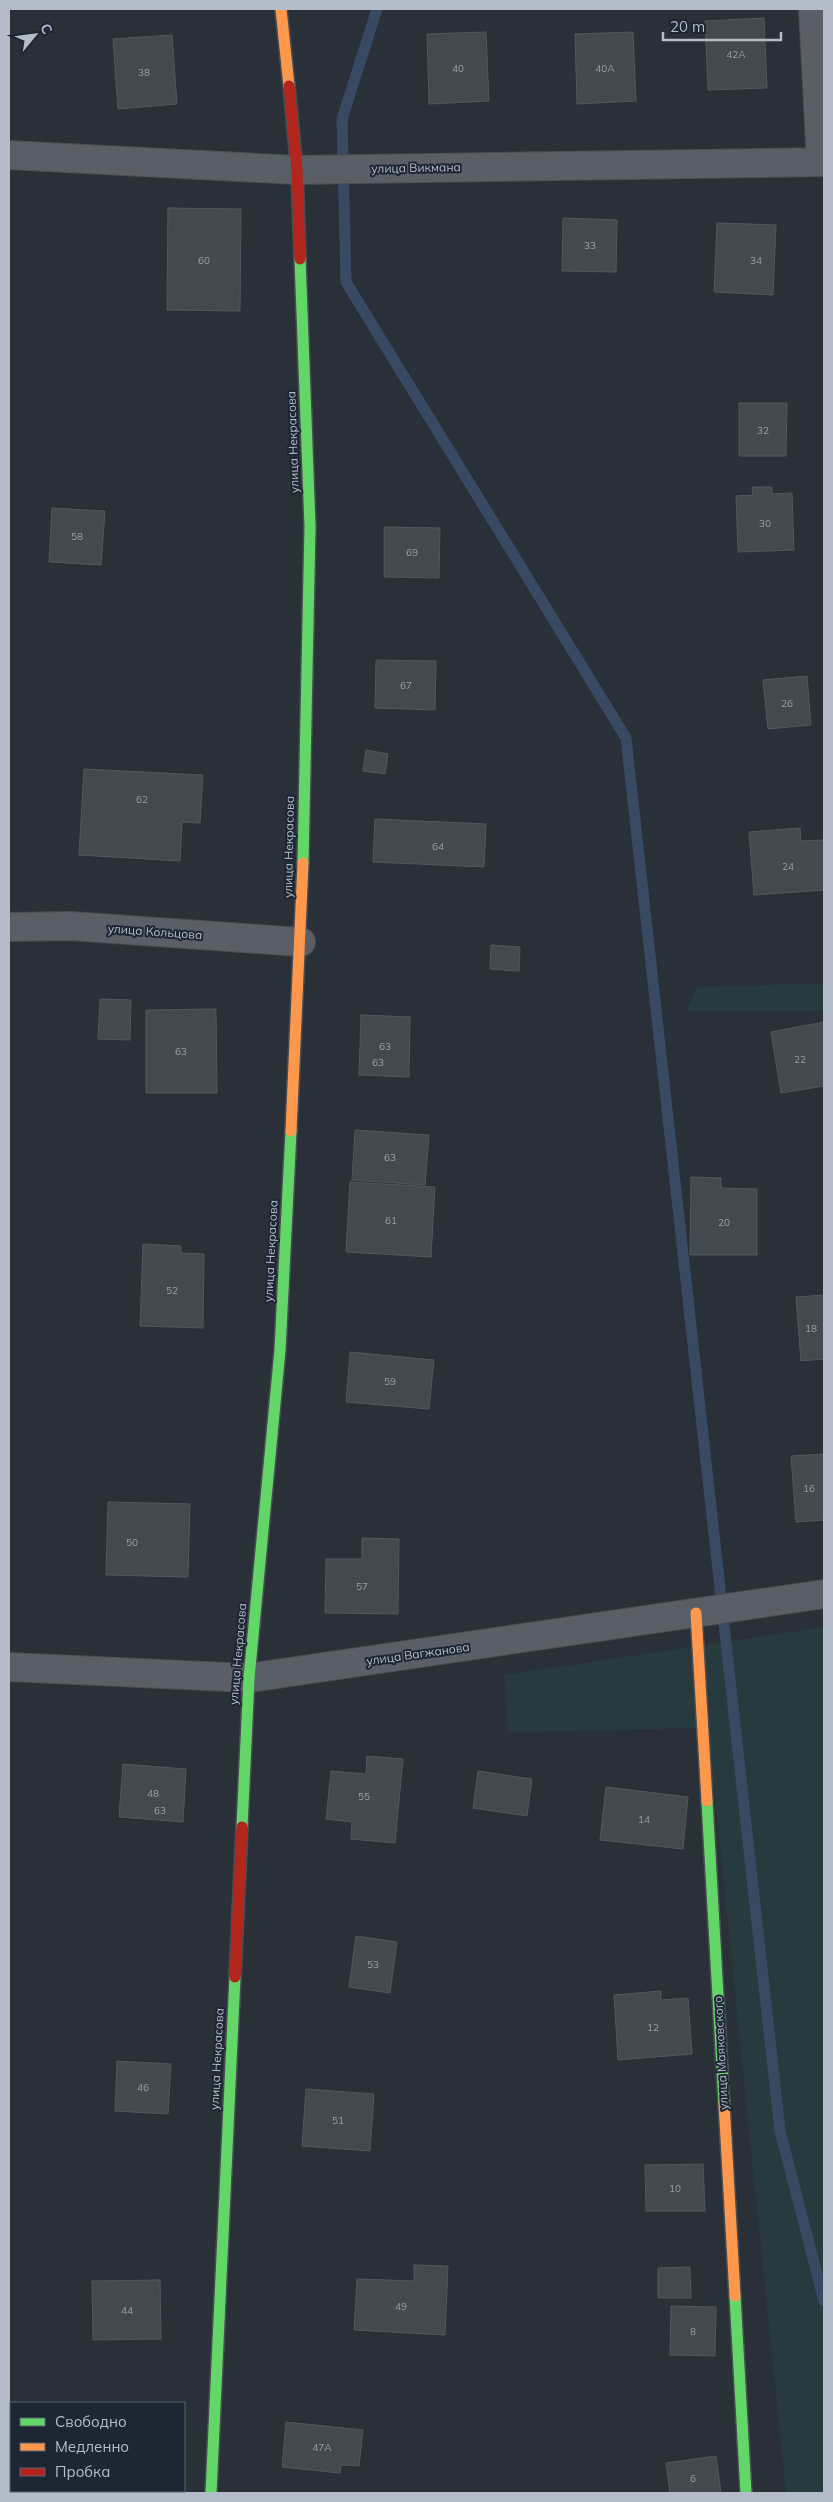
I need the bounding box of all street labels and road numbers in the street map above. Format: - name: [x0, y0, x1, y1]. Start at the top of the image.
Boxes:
- street label: улица Викмана: [371, 159, 461, 176]
- street label: улица Некрасова: [283, 391, 302, 493]
- street label: улица Некрасова: [280, 796, 297, 898]
- street label: улица Кольцова: [107, 921, 203, 942]
- street label: улица Некрасова: [260, 1200, 281, 1302]
- street label: улица Некрасова: [226, 1602, 249, 1705]
- street label: улица Вагжанова: [365, 1639, 471, 1668]
- street label: улица Маяковского: [710, 1996, 731, 2110]
- street label: улица Некрасова: [206, 2008, 227, 2110]

